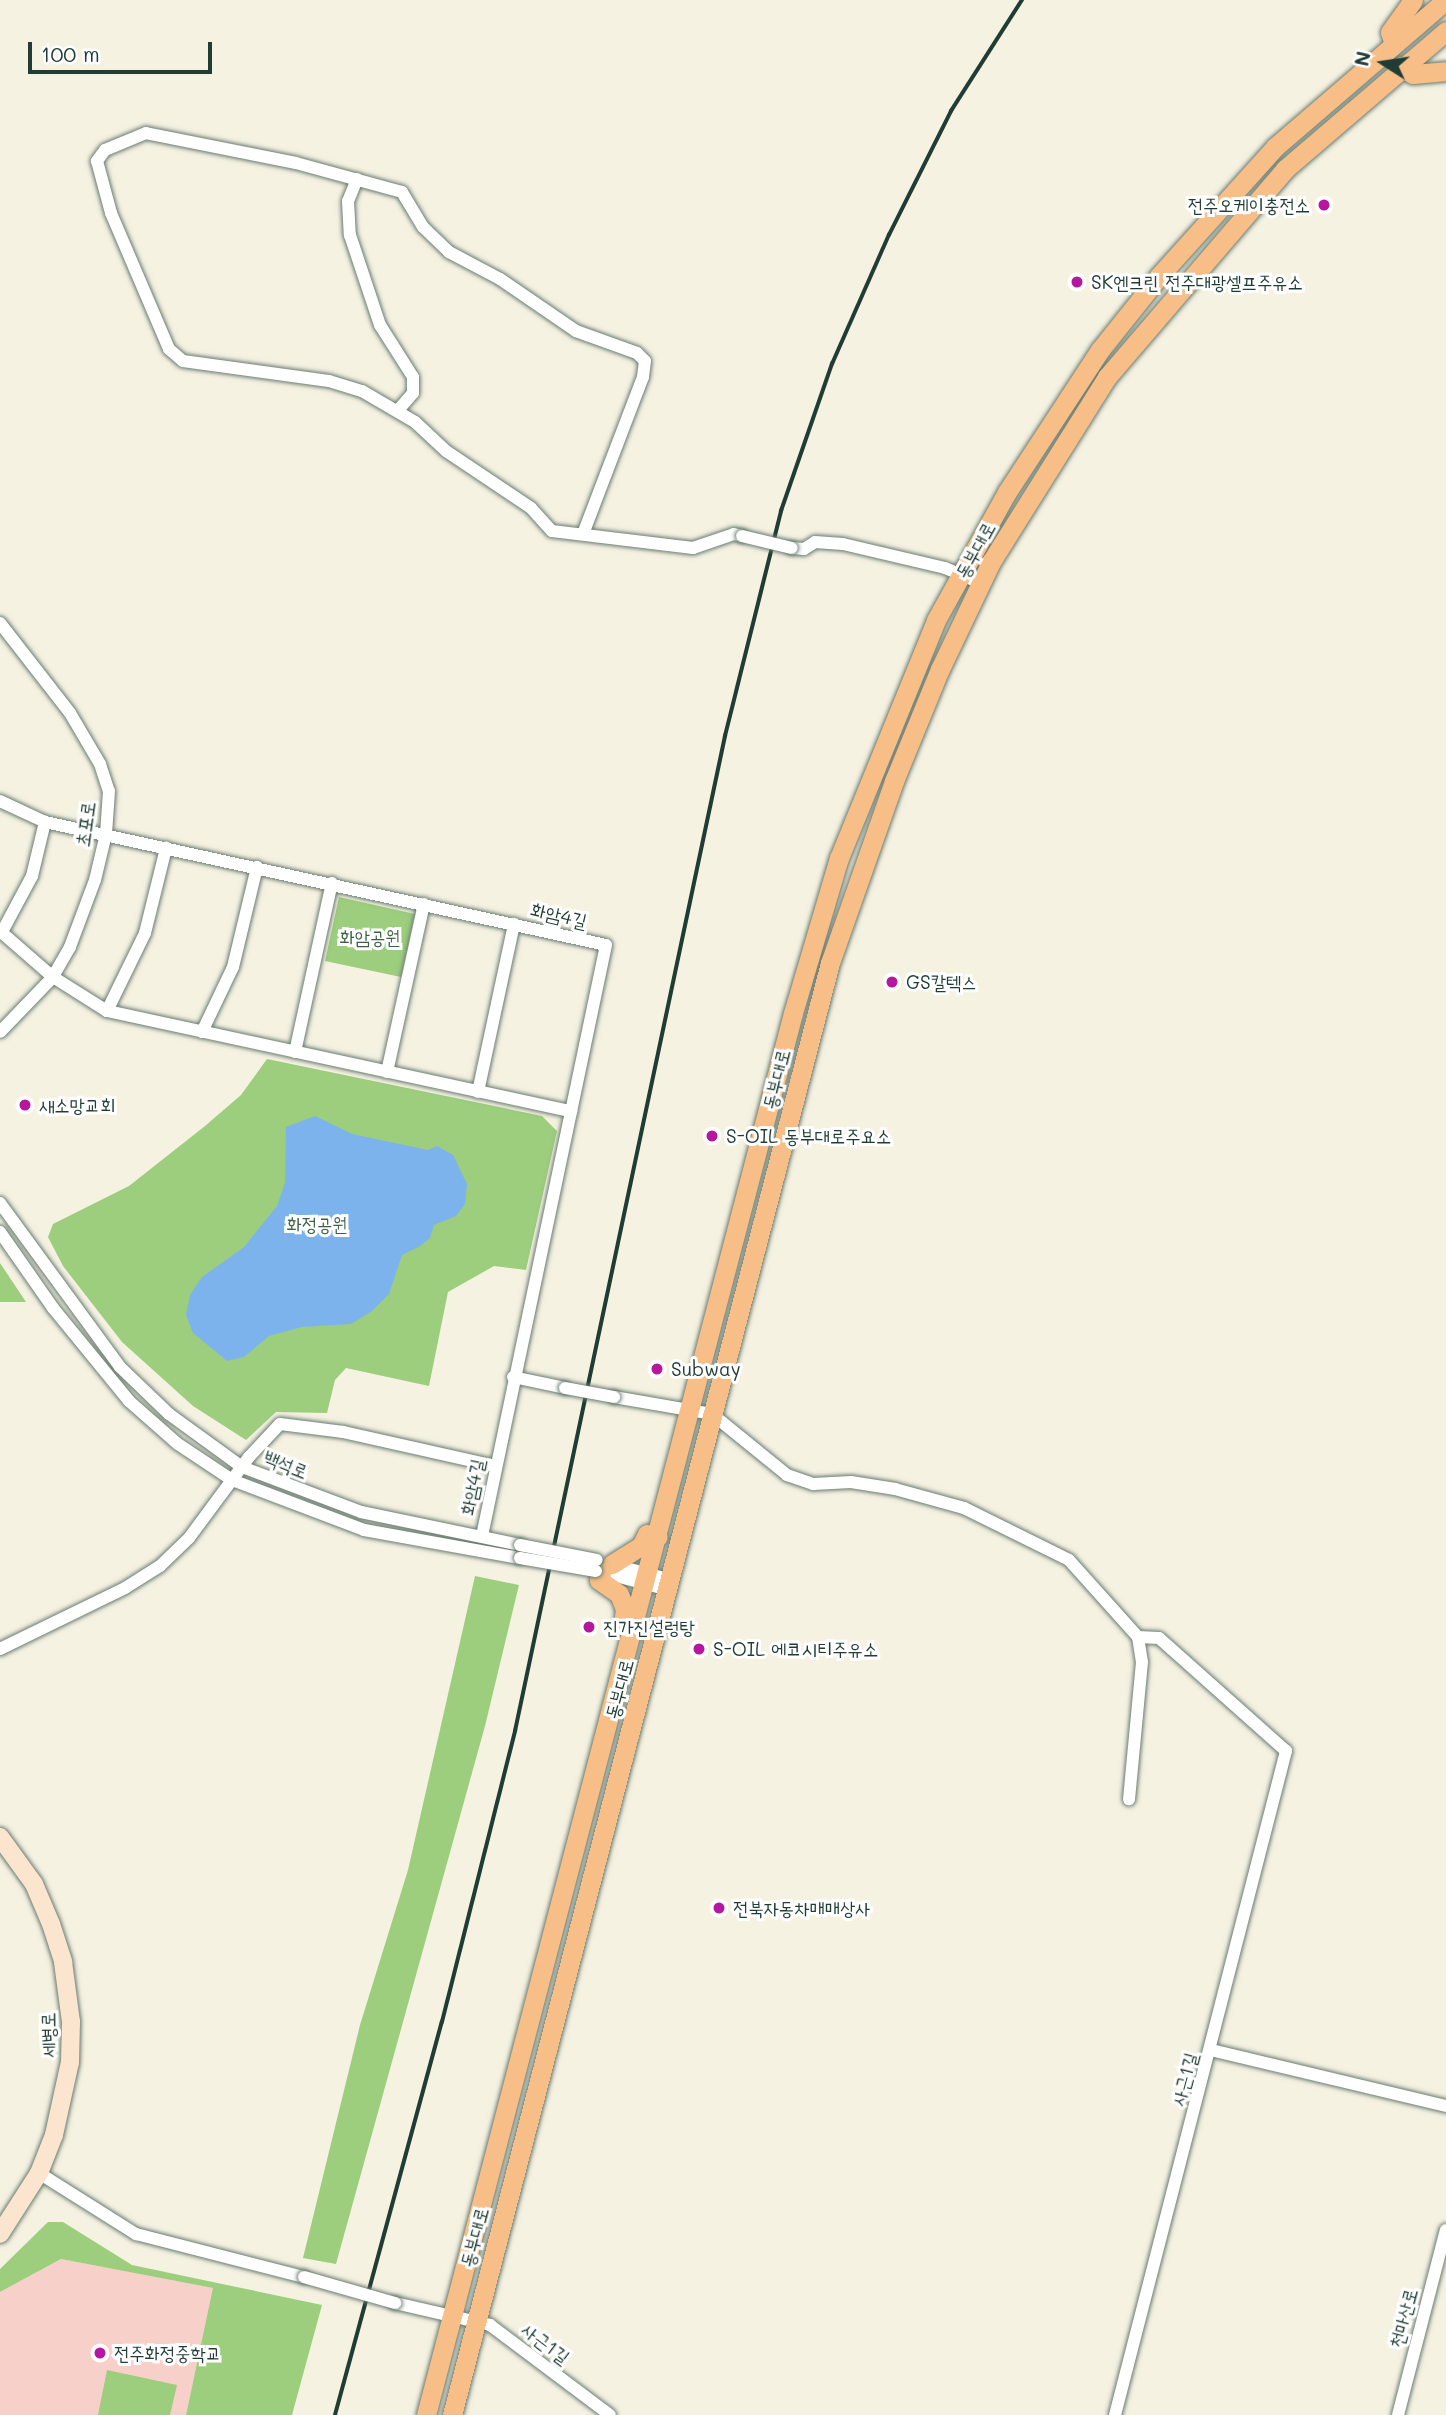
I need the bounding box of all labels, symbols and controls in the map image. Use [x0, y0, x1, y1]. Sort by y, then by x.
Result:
scale bar [32, 28, 215, 72]
north arrow [1348, 28, 1418, 98]
text: 100 m [41, 40, 100, 67]
text: N [1348, 49, 1376, 68]
place label: 전주오케이충전소 [1188, 194, 1310, 216]
marker: 전주오케이충전소 [1316, 197, 1332, 213]
place label: SK엔크린 전주대광셀프주유소 [1091, 271, 1303, 293]
marker: SK엔크린 전주대광셀프주유소 [1069, 274, 1085, 290]
street label: 동부대로 [950, 518, 1000, 582]
street label: 초포로 [71, 800, 99, 848]
street label: 화암4길 [529, 897, 589, 933]
park label: 화암공원 [339, 926, 401, 948]
place label: GS칼텍스 [906, 971, 977, 993]
marker: GS칼텍스 [884, 974, 900, 990]
street label: 동부대로 [758, 1047, 794, 1111]
place label: 새소망교회 [39, 1094, 115, 1116]
marker: 새소망교회 [17, 1097, 33, 1113]
place label: S-OIL 동부대로주요소 [726, 1125, 891, 1147]
marker: S-OIL 동부대로주요소 [704, 1128, 720, 1144]
park label: 화정공원 [286, 1213, 348, 1235]
place label: Subway [671, 1358, 741, 1380]
marker: Subway [649, 1361, 665, 1377]
street label: 백석로 [260, 1445, 312, 1483]
street label: 화암4길 [455, 1457, 489, 1517]
place label: 진가진설렁탕 [603, 1616, 695, 1638]
marker: 진가진설렁탕 [581, 1619, 597, 1635]
place label: S-OIL 에코시티주유소 [713, 1638, 878, 1660]
marker: S-OIL 에코시티주유소 [691, 1641, 707, 1657]
street label: 동부대로 [600, 1657, 638, 1721]
place label: 전북자동차매매상사 [733, 1897, 871, 1919]
marker: 전북자동차매매상사 [711, 1900, 727, 1916]
street label: 세병로 [36, 2012, 60, 2058]
street label: 사근1길 [1166, 2050, 1202, 2108]
street label: 동부대로 [455, 2205, 493, 2269]
street label: 천마산로 [1384, 2286, 1422, 2350]
street label: 사근1길 [517, 2318, 575, 2368]
place label: 전주화정중학교 [114, 2342, 221, 2364]
marker: 전주화정중학교 [92, 2345, 108, 2361]

